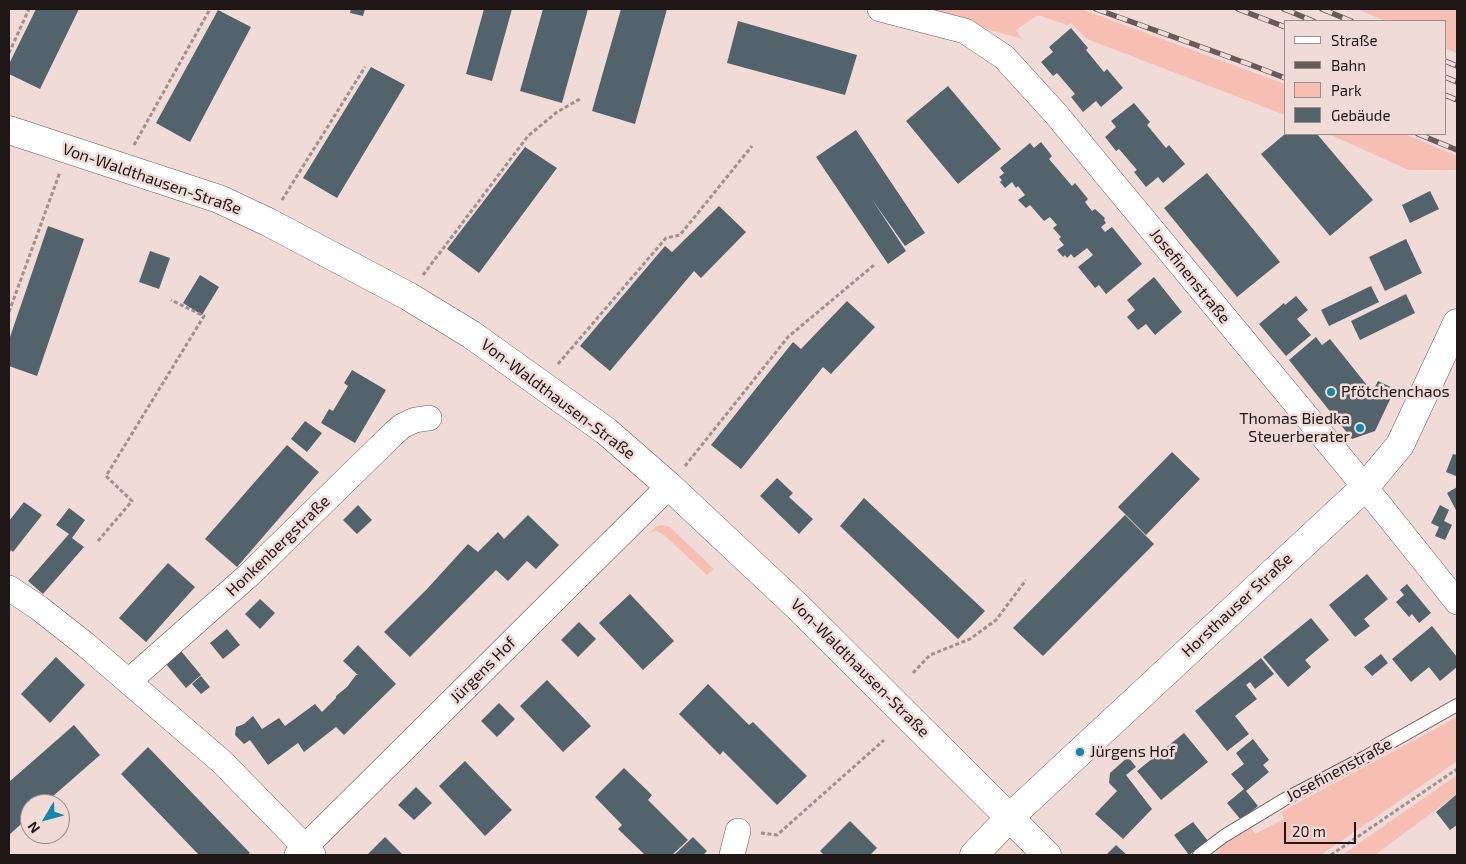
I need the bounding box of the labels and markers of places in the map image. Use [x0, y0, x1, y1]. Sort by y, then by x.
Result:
place label: Pfötchenchaos [1341, 382, 1450, 402]
marker: Pfötchenchaos [1325, 386, 1337, 398]
place label: Thomas Biedka Steuerberater [1239, 409, 1350, 447]
marker: Thomas Biedka Steuerberater [1354, 422, 1366, 434]
place label: Jürgens Hof [1090, 742, 1175, 762]
marker: Jürgens Hof [1074, 746, 1086, 758]

